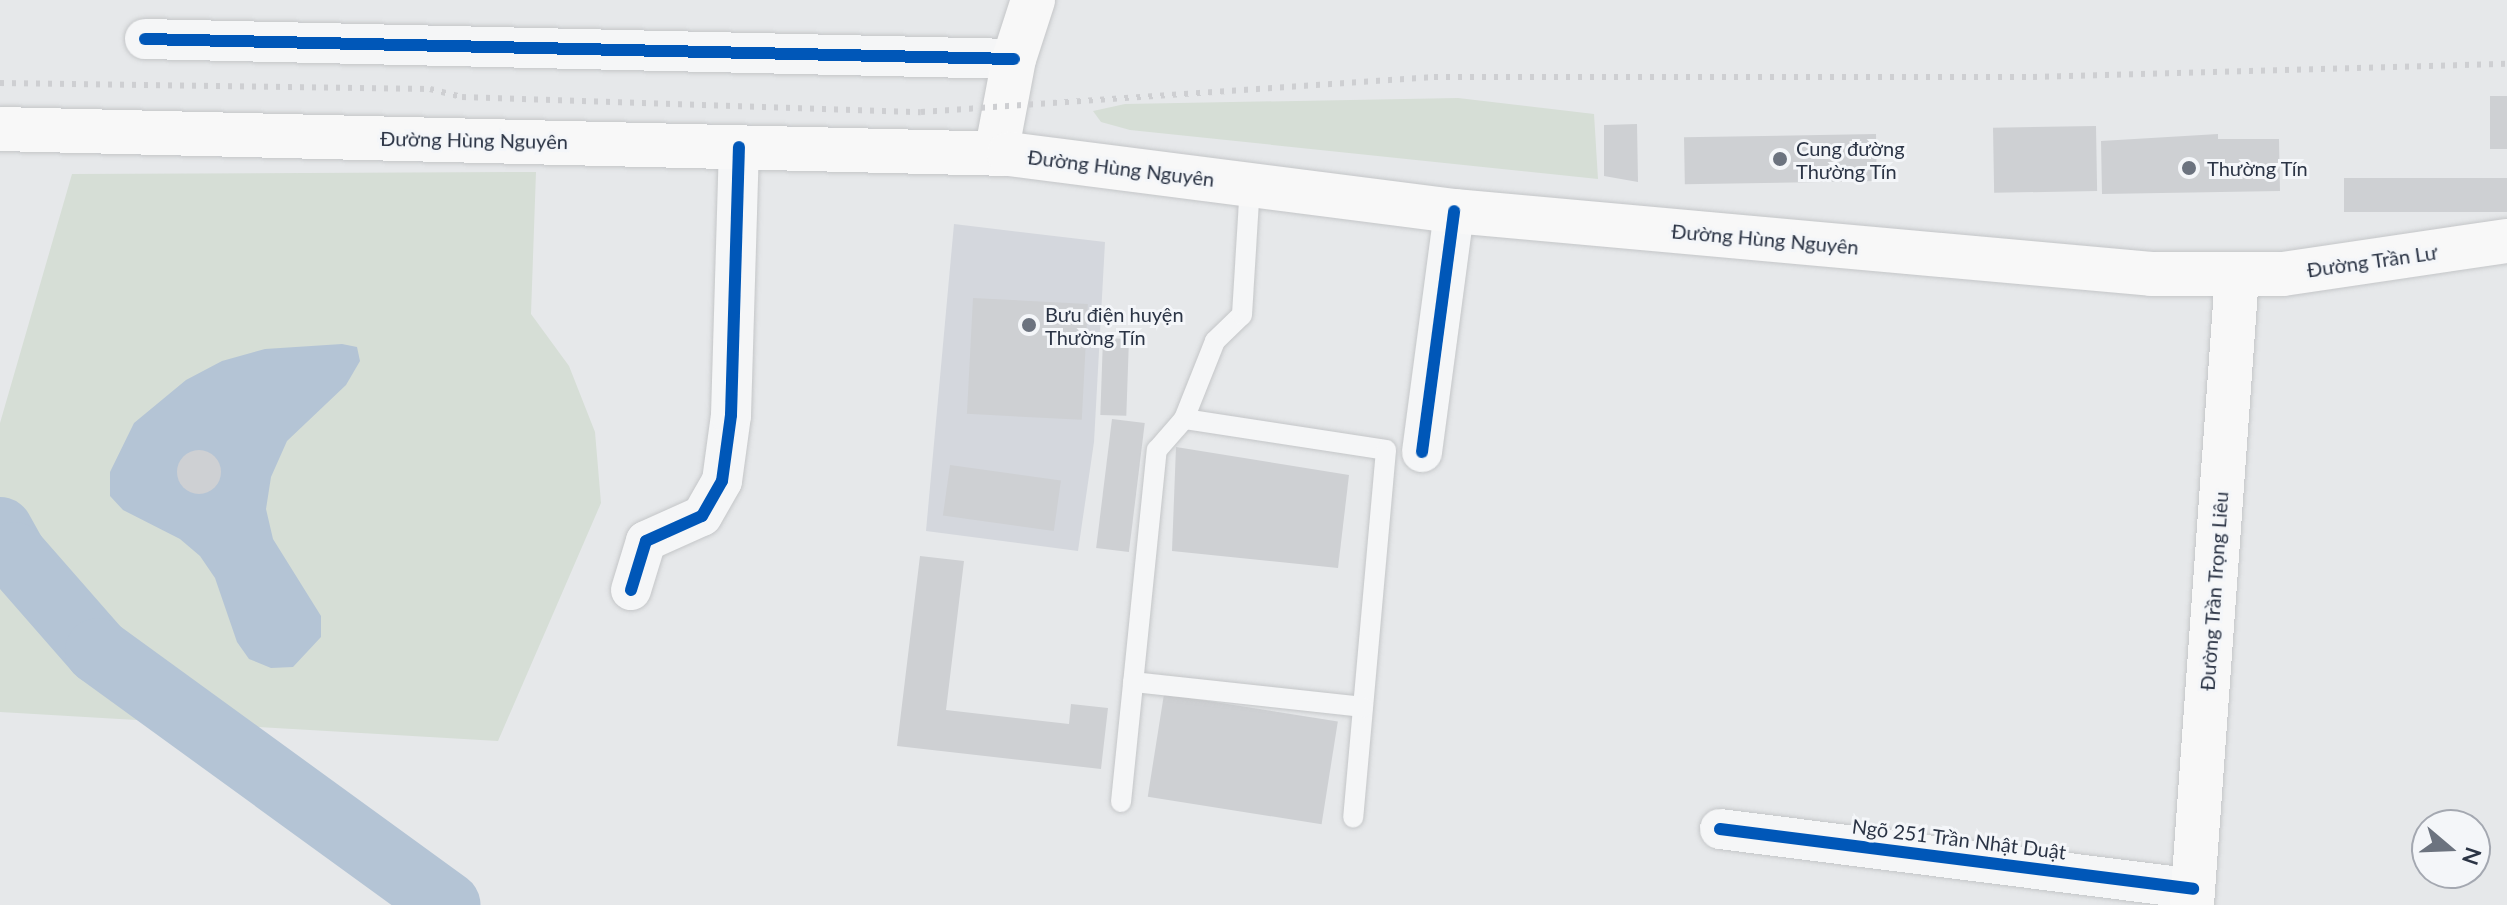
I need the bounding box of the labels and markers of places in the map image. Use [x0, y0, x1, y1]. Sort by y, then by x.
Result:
place label: Cung đường Thường Tín [1796, 136, 1905, 183]
marker: Cung đường Thường Tín [1771, 150, 1789, 168]
place label: Thường Tín [2207, 156, 2308, 180]
marker: Thường Tín [2178, 157, 2200, 179]
place label: Bưu điện huyện Thường Tín [1045, 302, 1184, 349]
marker: Bưu điện huyện Thường Tín [1020, 316, 1038, 334]

